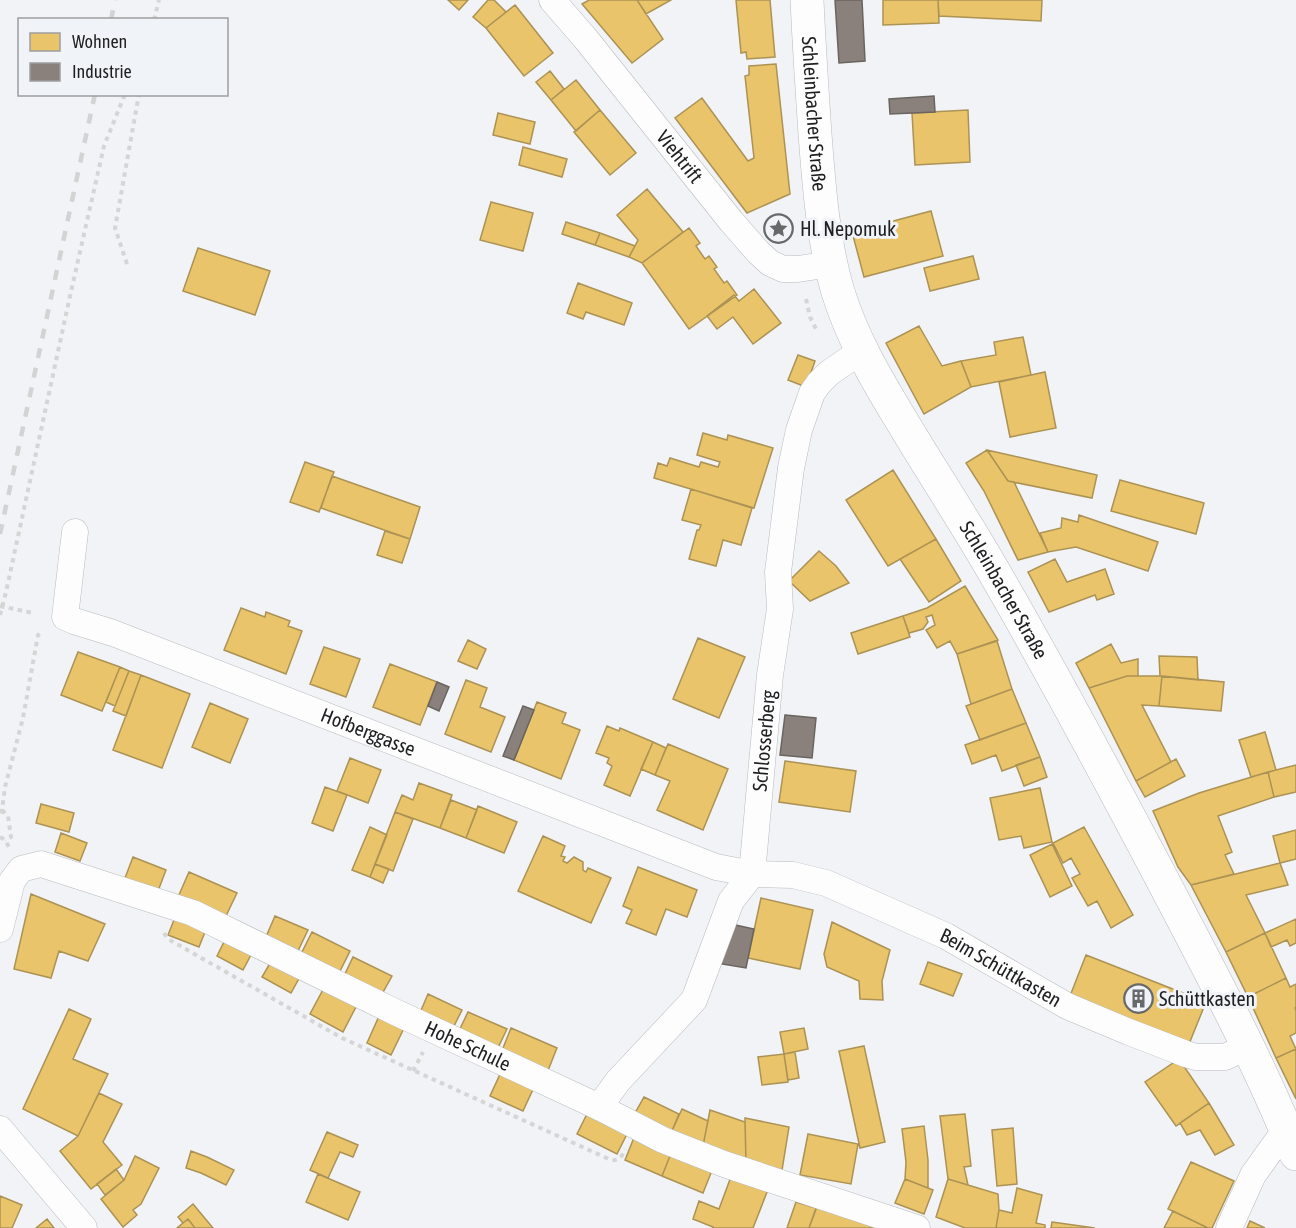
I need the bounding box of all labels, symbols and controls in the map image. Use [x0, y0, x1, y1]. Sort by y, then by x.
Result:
legend [18, 18, 228, 96]
text: Wohnen [72, 31, 127, 52]
street label: Schleinbacher Straße [798, 36, 832, 192]
text: Industrie [72, 61, 132, 82]
street label: Viehtrift [652, 125, 708, 187]
place icon: Hl. Nepomuk [763, 213, 795, 245]
place label: Hl. Nepomuk [800, 217, 896, 240]
street label: Schleinbacher Straße [955, 517, 1053, 663]
street label: Schlosserberg [748, 689, 780, 792]
street label: Hofberggasse [318, 703, 419, 760]
street label: Beim Schüttkasten [937, 923, 1066, 1011]
building icon: Schüttkasten [1122, 983, 1154, 1015]
place label: Schüttkasten [1159, 987, 1255, 1010]
street label: Hohe Schule [421, 1016, 514, 1075]

